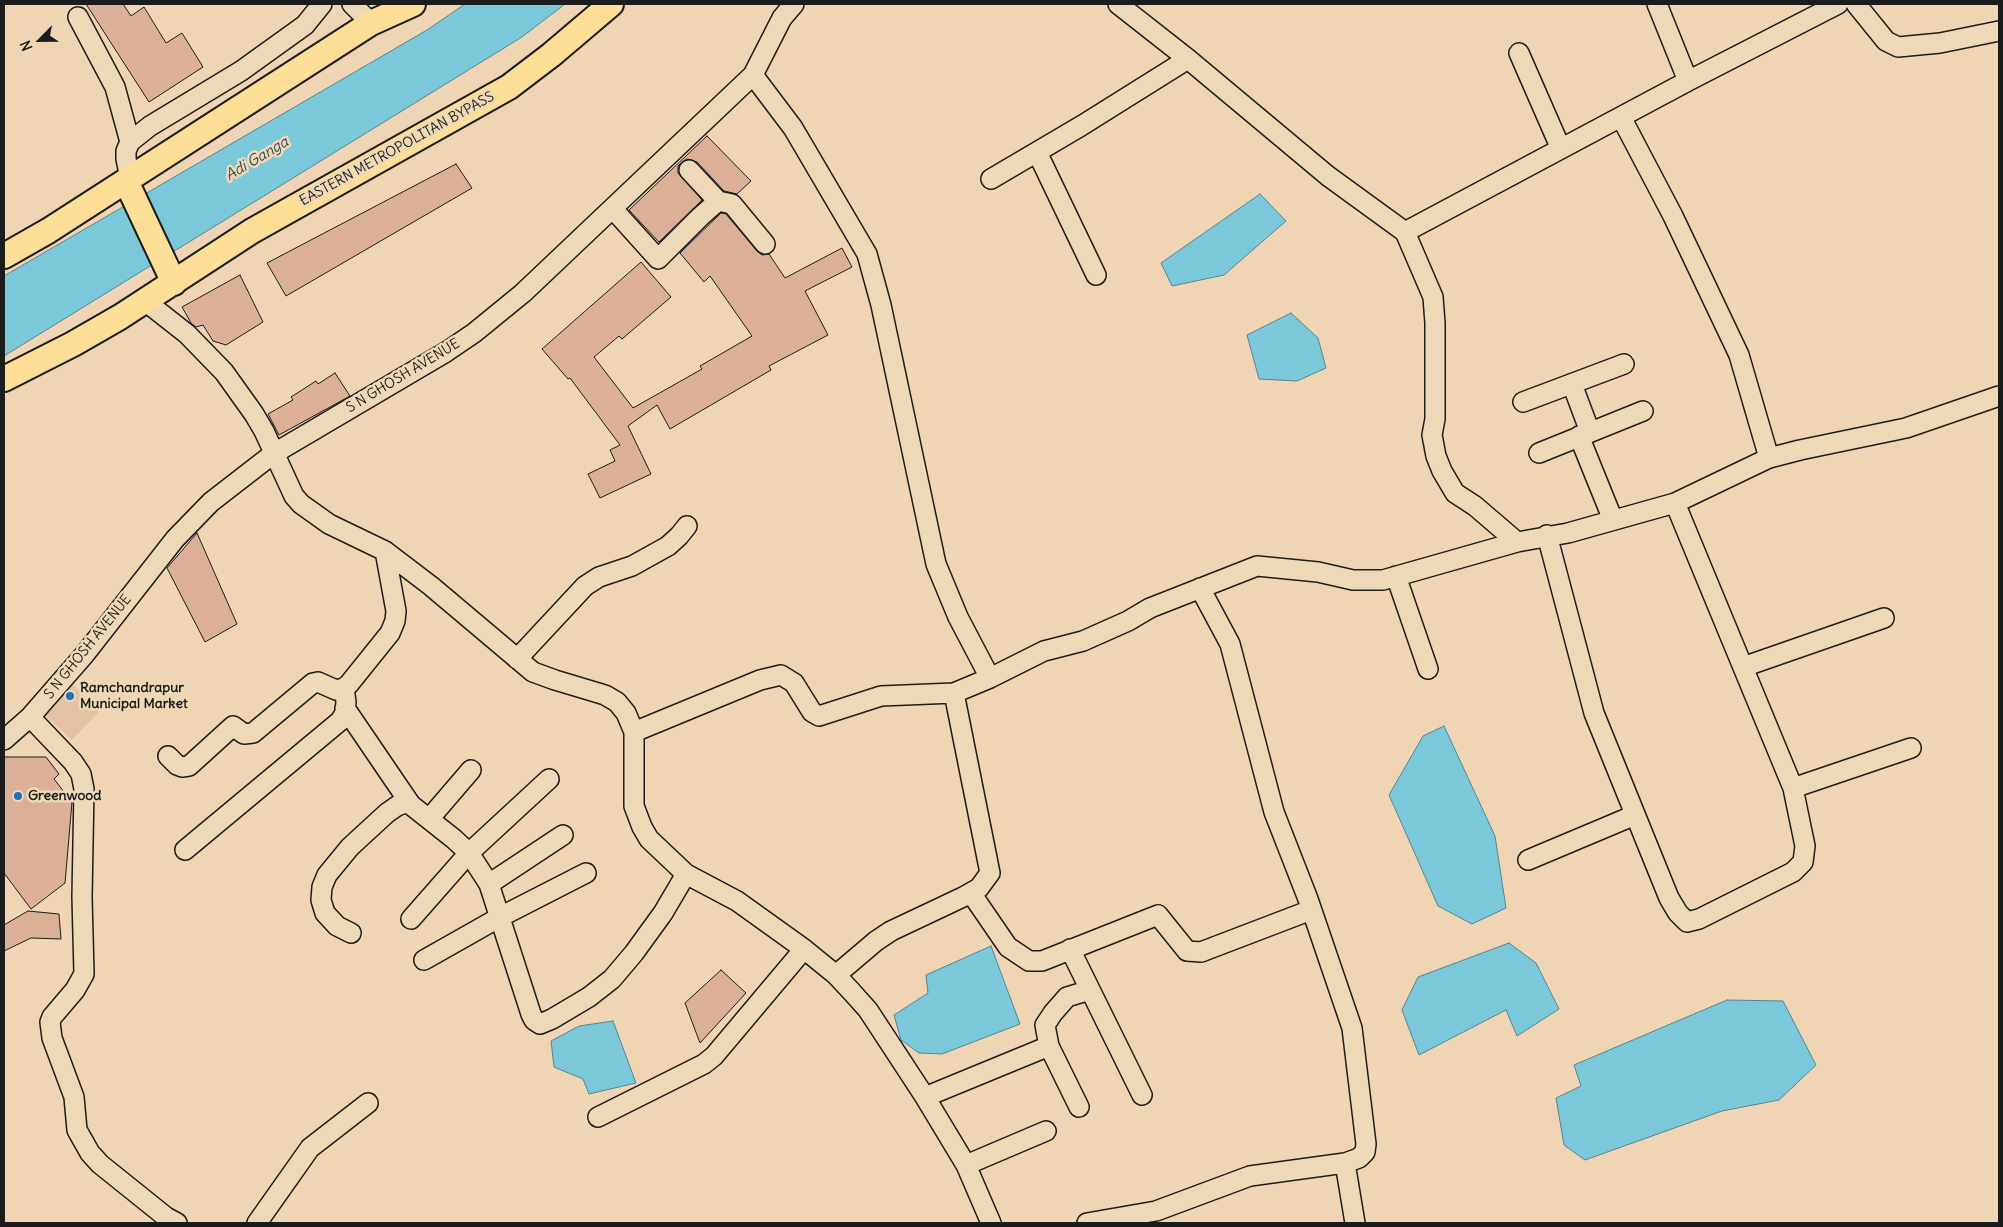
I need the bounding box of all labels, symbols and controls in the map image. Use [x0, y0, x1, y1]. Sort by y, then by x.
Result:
north arrow [15, 15, 65, 65]
text: N [16, 38, 36, 54]
street label: EASTERN METROPOLITAN BYPASS [297, 88, 497, 210]
water label: Adi Ganga [222, 133, 292, 185]
street label: S N GHOSH AVENUE [343, 336, 463, 416]
street label: S N GHOSH AVENUE [41, 591, 135, 703]
place label: Ramchandrapur Municipal Market [80, 680, 188, 712]
marker: Ramchandrapur Municipal Market [64, 690, 76, 702]
place label: Greenwood [28, 788, 101, 804]
marker: Greenwood [12, 790, 24, 802]

